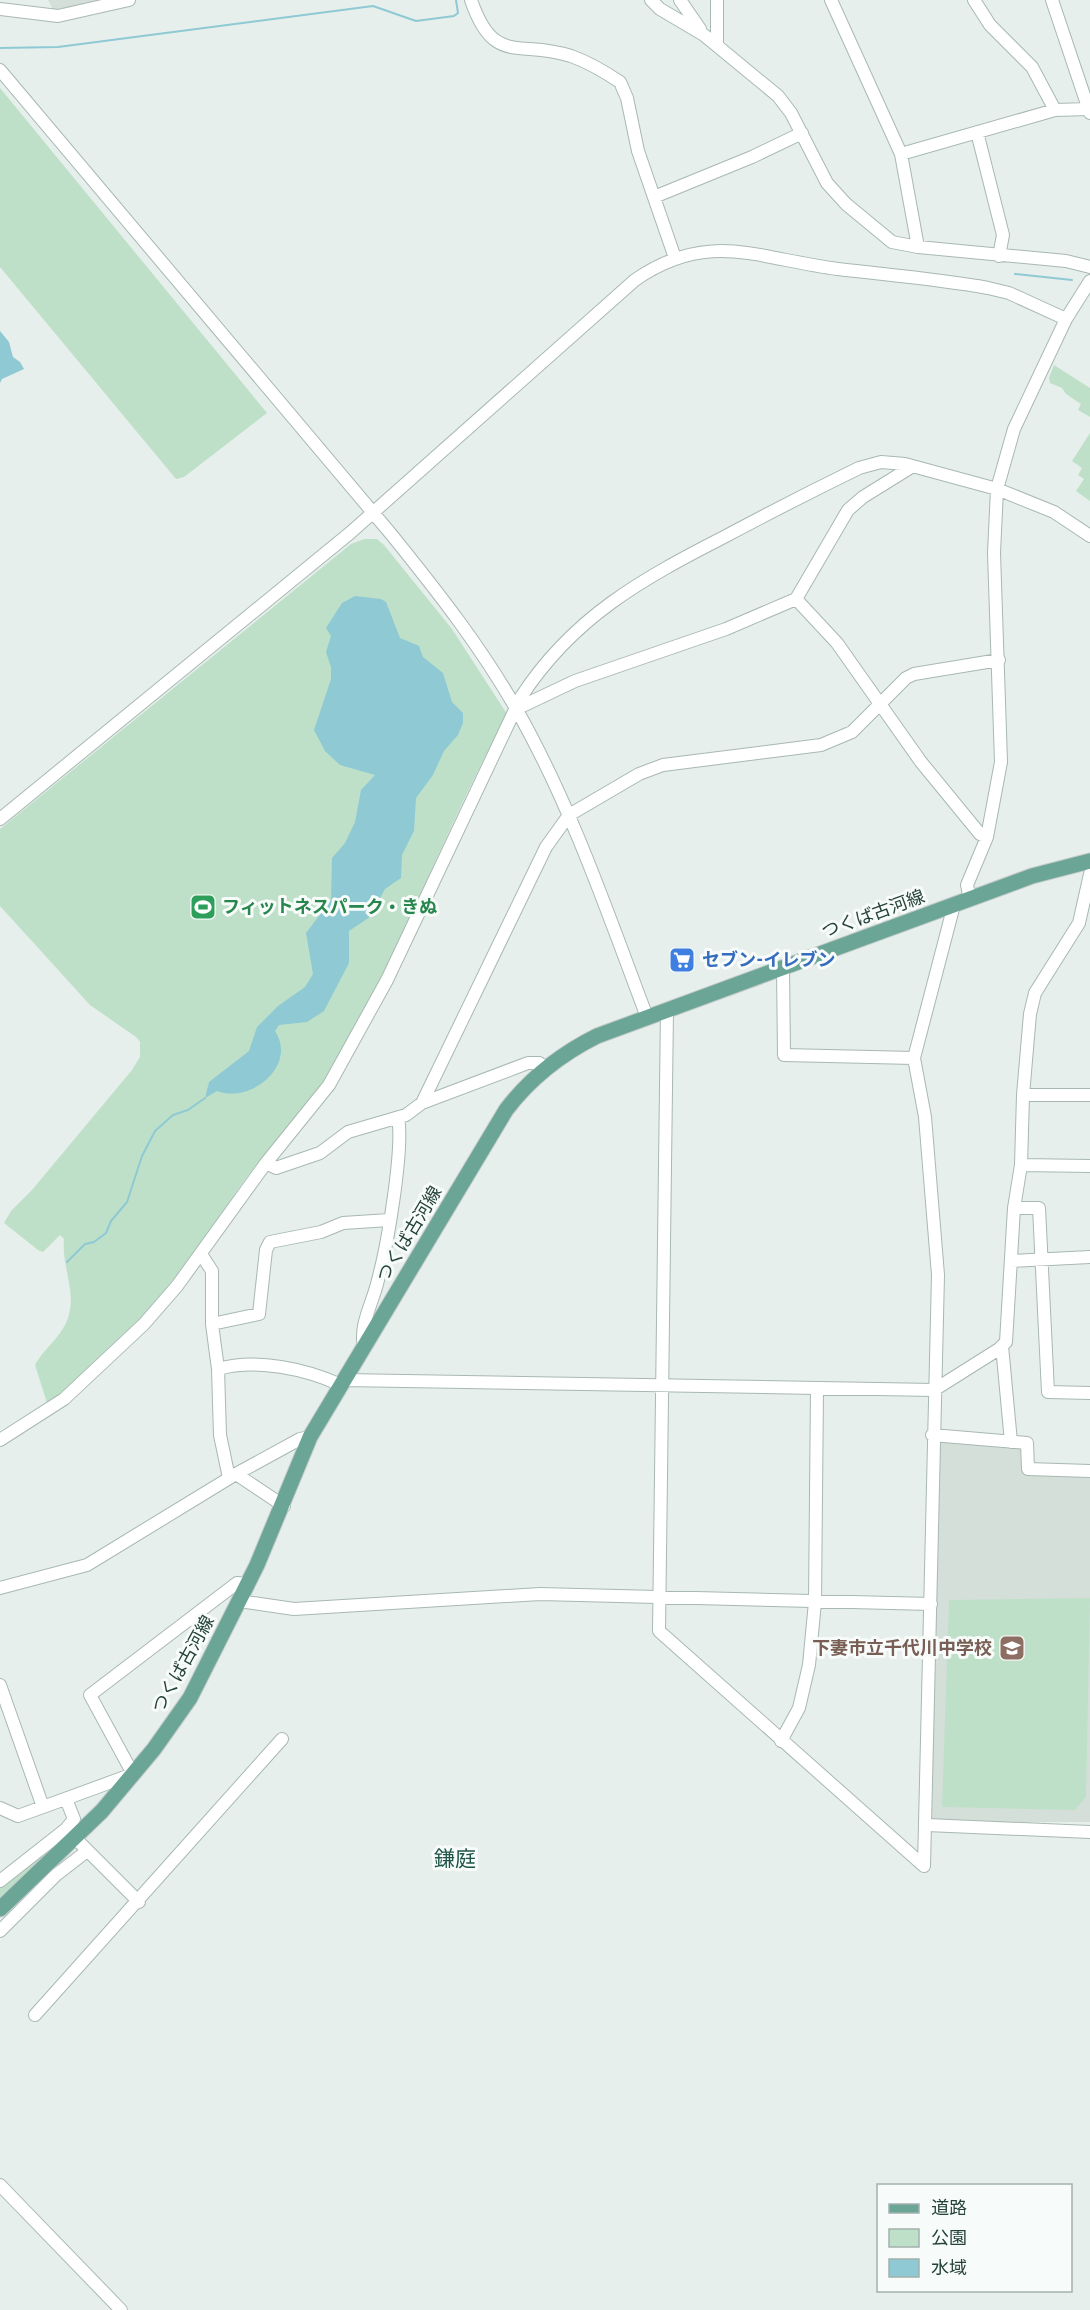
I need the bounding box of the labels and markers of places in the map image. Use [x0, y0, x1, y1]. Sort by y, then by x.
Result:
sports icon: フィットネスパーク・きぬ [188, 892, 218, 922]
place label: フィットネスパーク・きぬ [222, 897, 437, 920]
supermarket icon: セブン-イレブン [667, 945, 697, 975]
place label: セブン-イレブン [702, 950, 835, 973]
school or university icon: 下妻市立千代川中学校 [997, 1633, 1027, 1663]
place label: 下妻市立千代川中学校 [812, 1638, 992, 1661]

